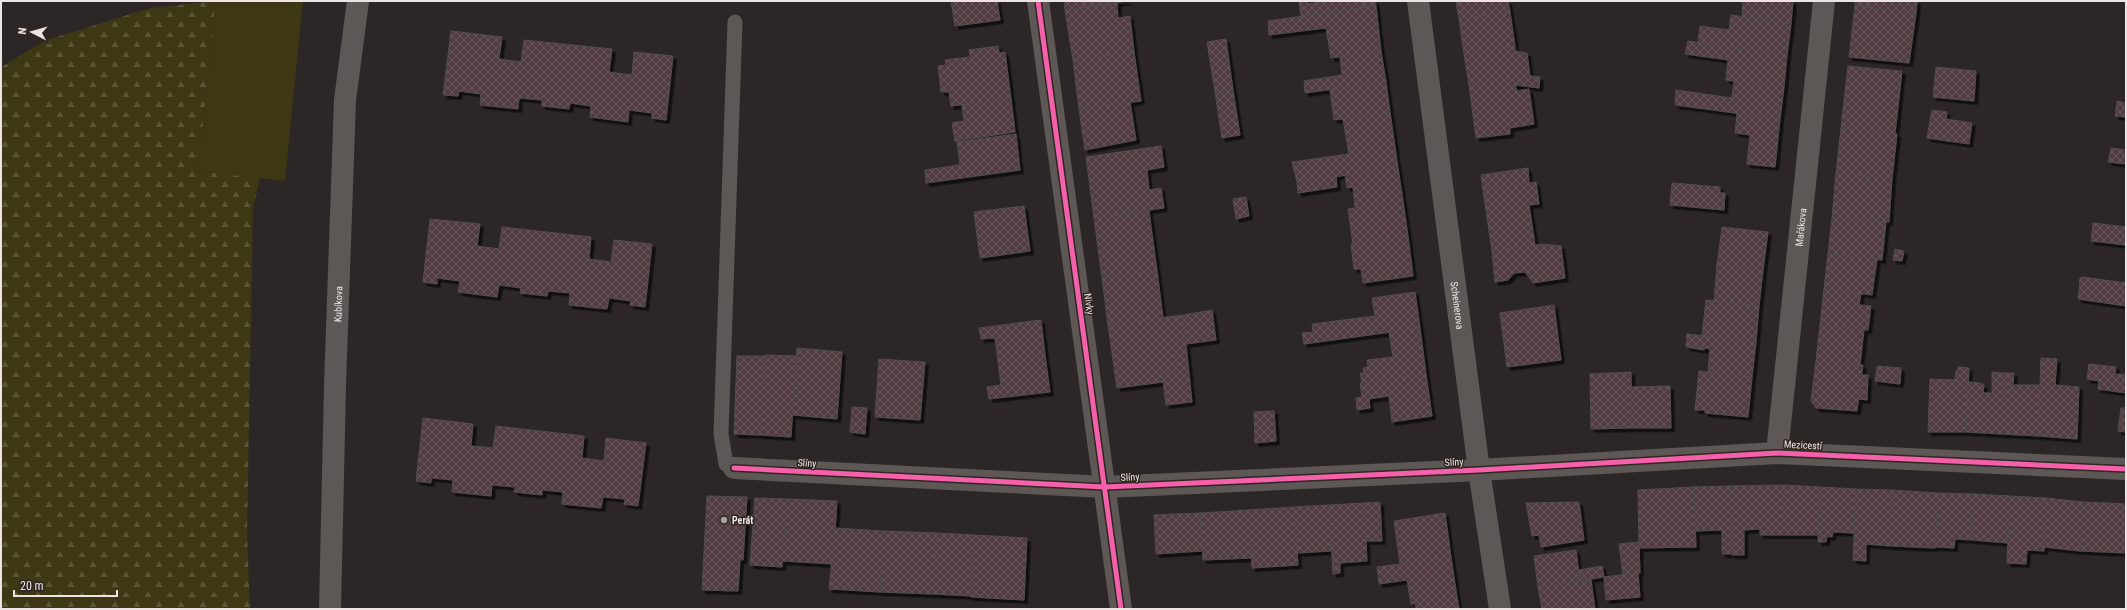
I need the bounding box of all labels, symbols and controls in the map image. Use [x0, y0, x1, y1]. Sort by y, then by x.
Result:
north arrow [12, 12, 52, 52]
text: N [16, 27, 29, 35]
street label: Mařákova [1793, 207, 1808, 247]
street label: Scheinerova [1449, 281, 1466, 330]
street label: Kubíkova [332, 286, 344, 322]
street label: Nivky [1082, 293, 1096, 315]
street label: Mezicestí [1784, 439, 1823, 452]
street label: Slíny [1444, 456, 1464, 468]
street label: Slíny [797, 457, 817, 469]
street label: Slíny [1120, 471, 1140, 483]
marker: Perát [719, 515, 729, 525]
place label: Perát [732, 515, 753, 526]
scale bar [14, 572, 117, 598]
text: 20 m [20, 579, 44, 593]

